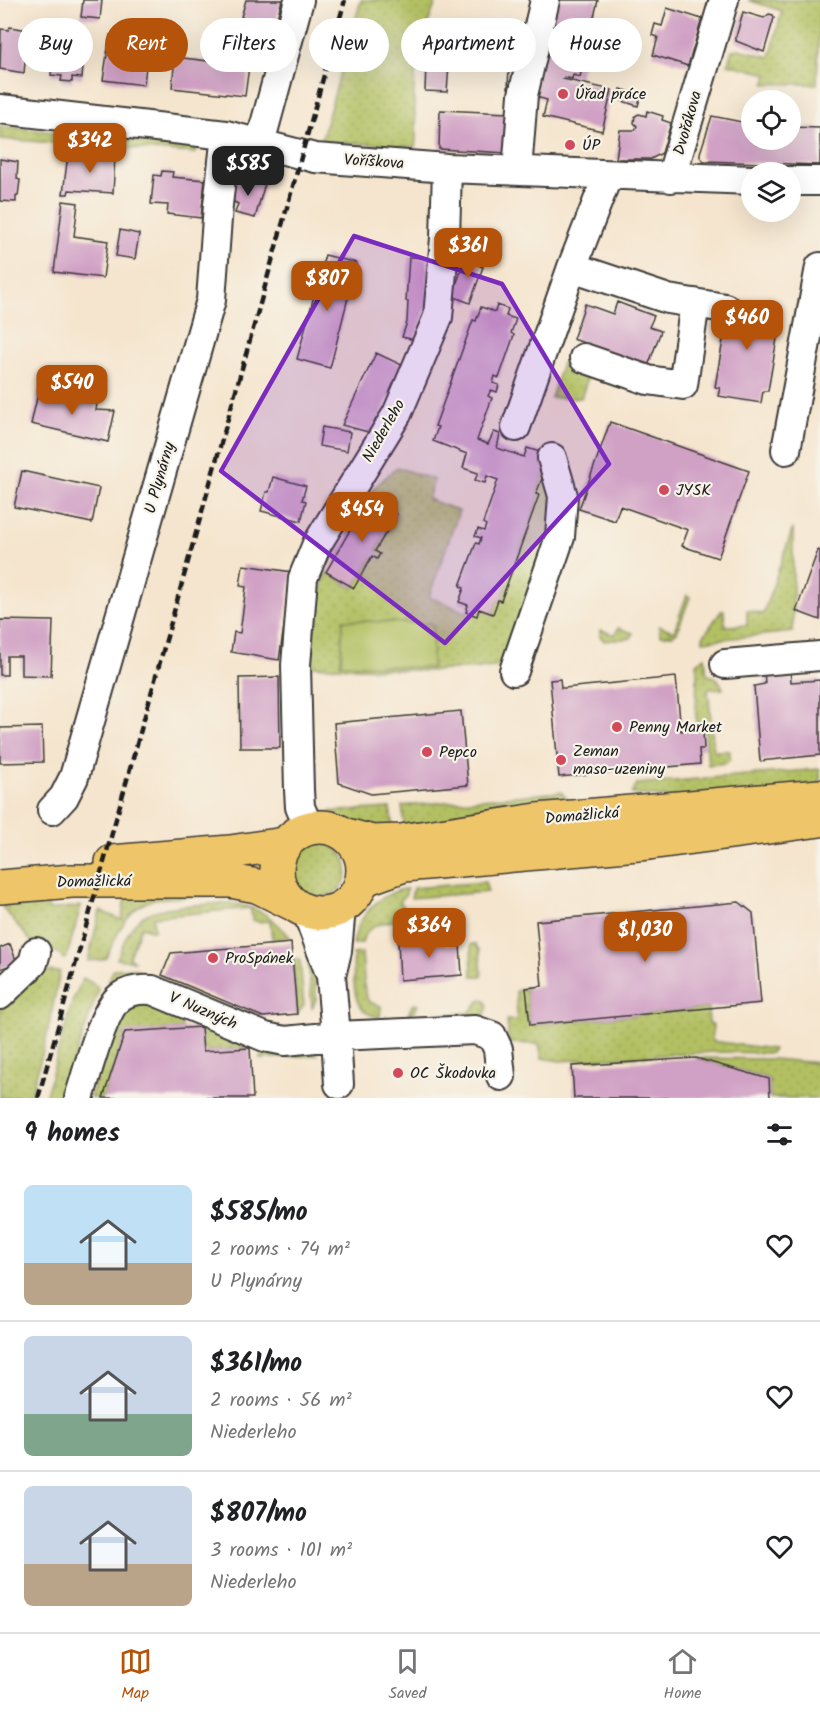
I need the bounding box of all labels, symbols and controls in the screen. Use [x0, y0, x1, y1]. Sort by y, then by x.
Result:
chip: Buy [18, 18, 93, 72]
chip: Rent [105, 18, 188, 72]
chip: Filters [200, 18, 297, 72]
chip: New [309, 18, 389, 72]
chip: Apartment [401, 18, 536, 72]
chip: House [548, 18, 642, 72]
place label: Úřad práce [575, 82, 646, 107]
marker: Úřad práce [556, 87, 570, 101]
street label: Dvořákova [667, 88, 709, 158]
map controls [741, 90, 801, 222]
button: locate [741, 90, 801, 150]
pin: $342 [54, 123, 126, 174]
text: $342 [67, 126, 113, 158]
place label: ÚP [582, 133, 600, 158]
marker: ÚP [563, 138, 577, 152]
pin: $585 [212, 146, 284, 197]
street label: Voříškova [343, 147, 405, 177]
text: $585 [226, 149, 270, 181]
button: layers [741, 162, 801, 222]
pin: $361 [432, 228, 504, 279]
text: $361 [448, 231, 488, 263]
pin: $807 [291, 261, 363, 312]
text: $807 [305, 264, 349, 296]
pin: $460 [711, 300, 783, 351]
text: $460 [725, 303, 769, 335]
pin: $540 [36, 365, 108, 416]
text: $540 [50, 368, 94, 400]
street label: Niederleho [356, 395, 412, 467]
street label: U Plynárny [138, 439, 182, 517]
place label: JYSK [676, 478, 711, 503]
marker: JYSK [657, 483, 671, 497]
pin: $454 [326, 492, 398, 543]
text: $454 [340, 495, 384, 527]
place label: Penny Market [629, 715, 723, 740]
marker: Penny Market [610, 720, 624, 734]
place label: Zeman maso-uzeniny [573, 739, 665, 782]
place label: Pepco [439, 740, 477, 765]
marker: Pepco [420, 745, 434, 759]
marker: Zeman maso-uzeniny [554, 753, 568, 767]
street label: Domažlická [544, 800, 622, 832]
street label: Domažlická [56, 869, 133, 895]
pin: $364 [393, 908, 465, 959]
text: $364 [407, 911, 451, 943]
pin: $1,030 [596, 912, 694, 963]
text: $1,030 [618, 915, 672, 947]
place label: ProSpánek [225, 946, 294, 971]
marker: ProSpánek [206, 951, 220, 965]
street label: V Nuzných [165, 985, 241, 1037]
place label: OC Škodovka [410, 1061, 496, 1086]
marker: OC Škodovka [391, 1066, 405, 1080]
text: 9 homes [24, 1113, 120, 1155]
icon: filters [763, 1118, 796, 1151]
text: $585/mo [210, 1192, 308, 1234]
icon: home [72, 1209, 144, 1281]
icon: heart [763, 1229, 796, 1262]
text: 2 rooms · 74 m² [210, 1234, 350, 1266]
text: U Plynárny [210, 1266, 302, 1298]
text: $361/mo [210, 1343, 302, 1385]
icon: home [72, 1360, 144, 1432]
icon: heart [763, 1380, 796, 1413]
text: 2 rooms · 56 m² [210, 1385, 352, 1417]
text: Niederleho [210, 1417, 297, 1449]
text: $807/mo [210, 1493, 307, 1535]
icon: home [72, 1510, 144, 1582]
icon: heart [763, 1530, 796, 1563]
text: 3 rooms · 101 m² [210, 1535, 352, 1567]
text: Niederleho [210, 1567, 297, 1599]
tab: Map [119, 1645, 152, 1706]
tab: Saved [389, 1645, 427, 1706]
tab: Home [664, 1645, 701, 1706]

